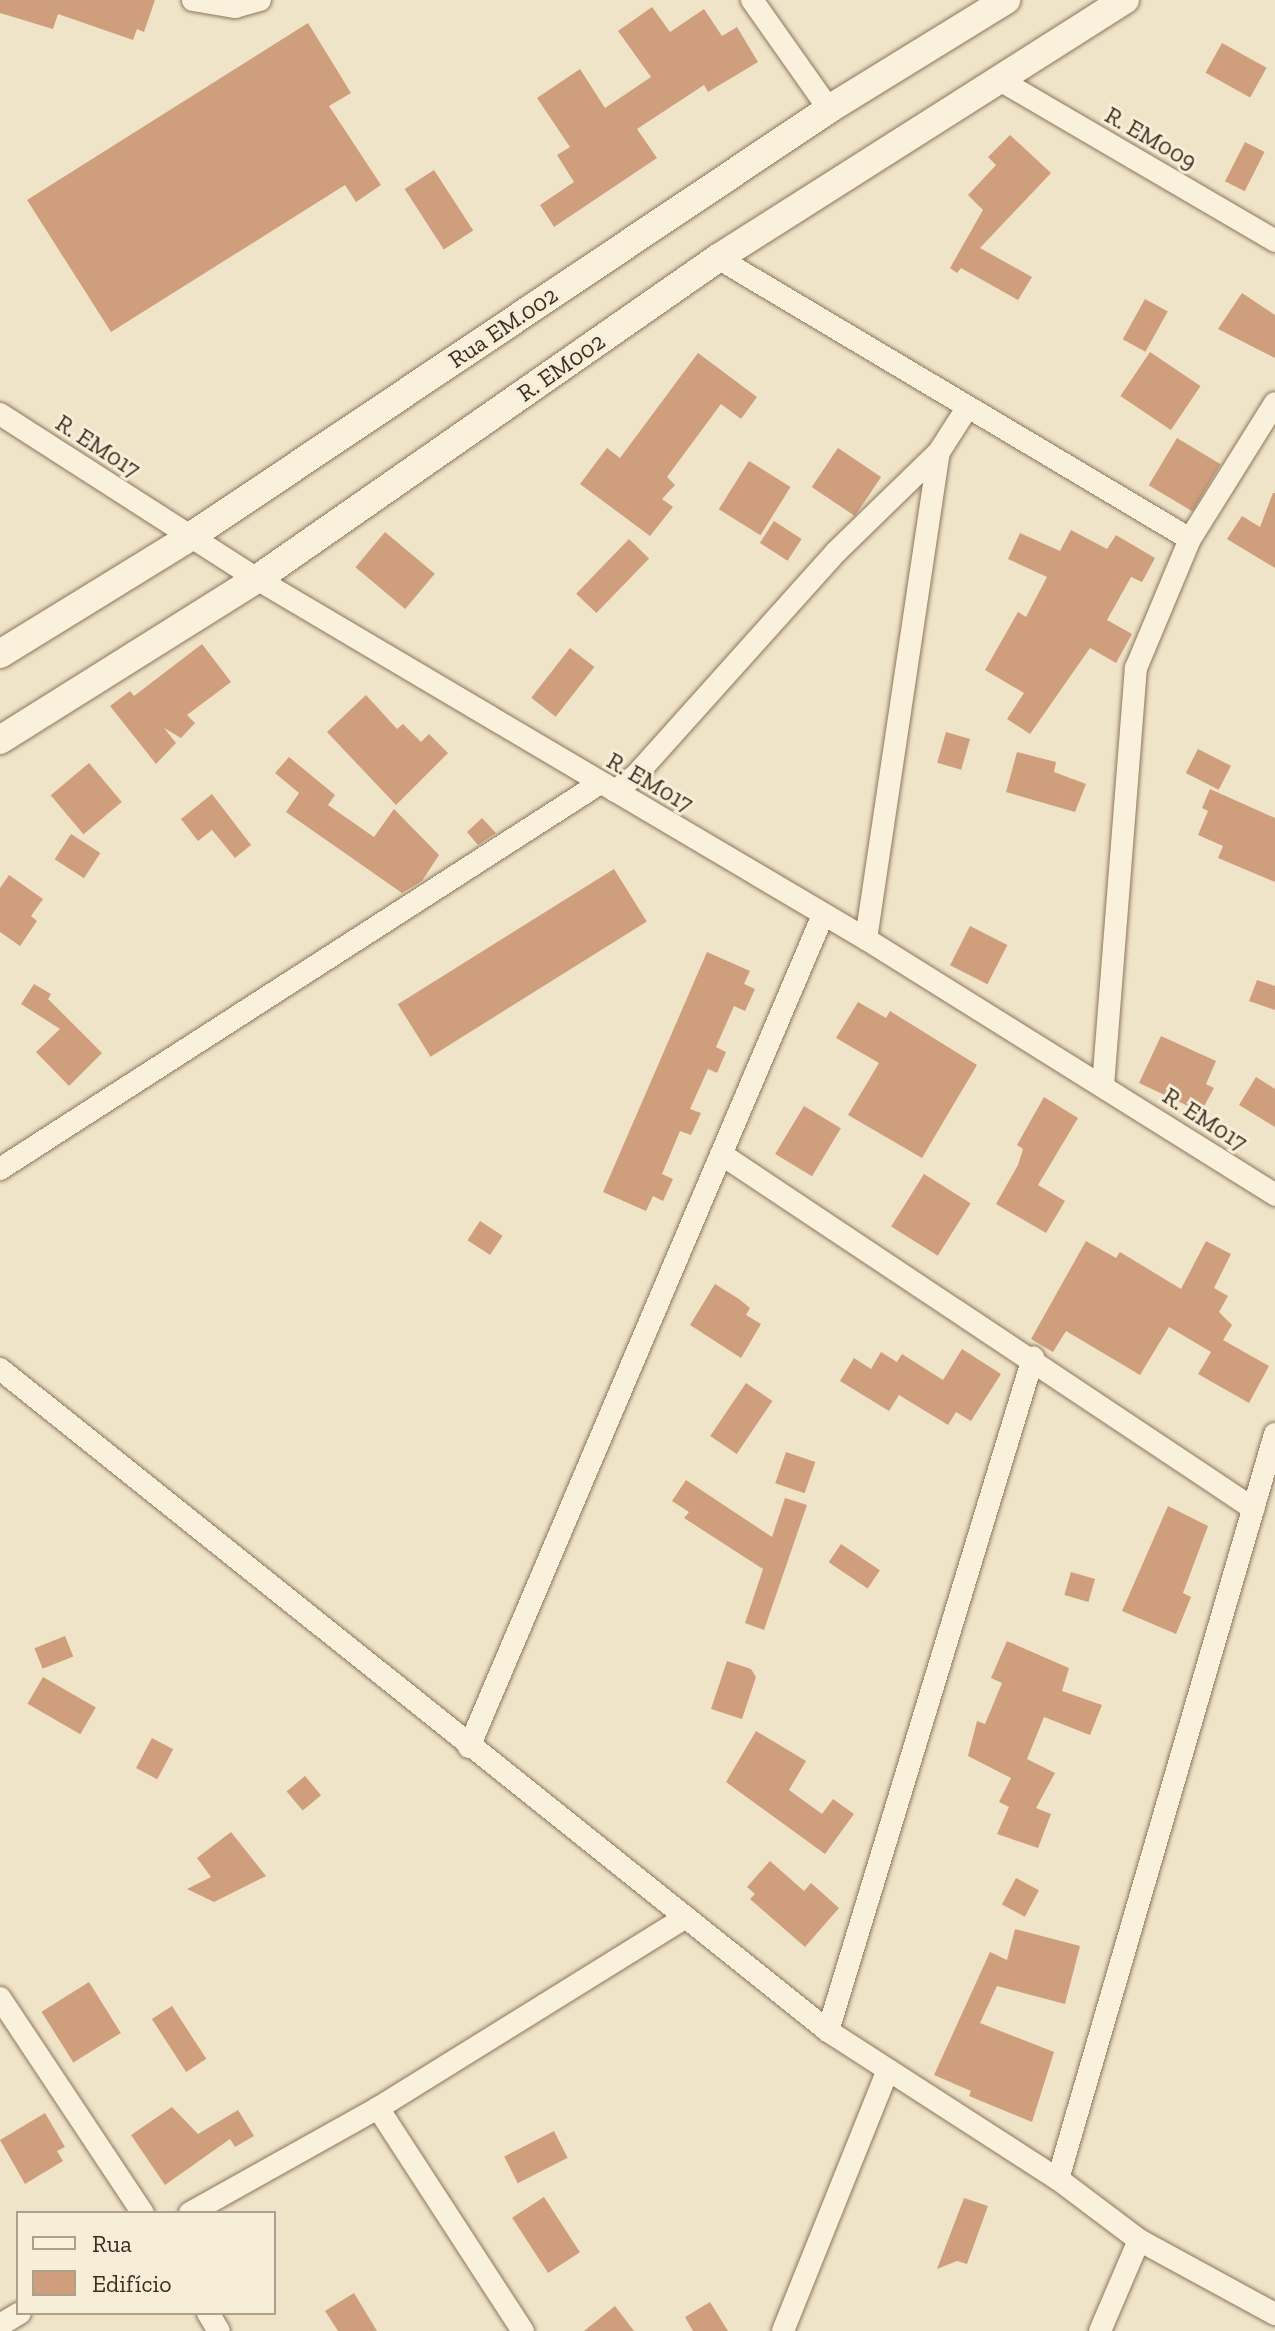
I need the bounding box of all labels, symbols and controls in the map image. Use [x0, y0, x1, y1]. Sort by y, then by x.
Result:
street label: R. EM009 [1100, 100, 1202, 176]
street label: Rua EM.002 [443, 280, 563, 374]
street label: R. EM002 [512, 326, 610, 408]
street label: R. EM017 [51, 408, 145, 484]
street label: R. EM017 [602, 746, 698, 818]
street label: R. EM017 [1158, 1081, 1252, 1157]
legend [16, 2211, 276, 2315]
text: Rua [92, 2229, 132, 2258]
text: Edifício [92, 2269, 172, 2298]

